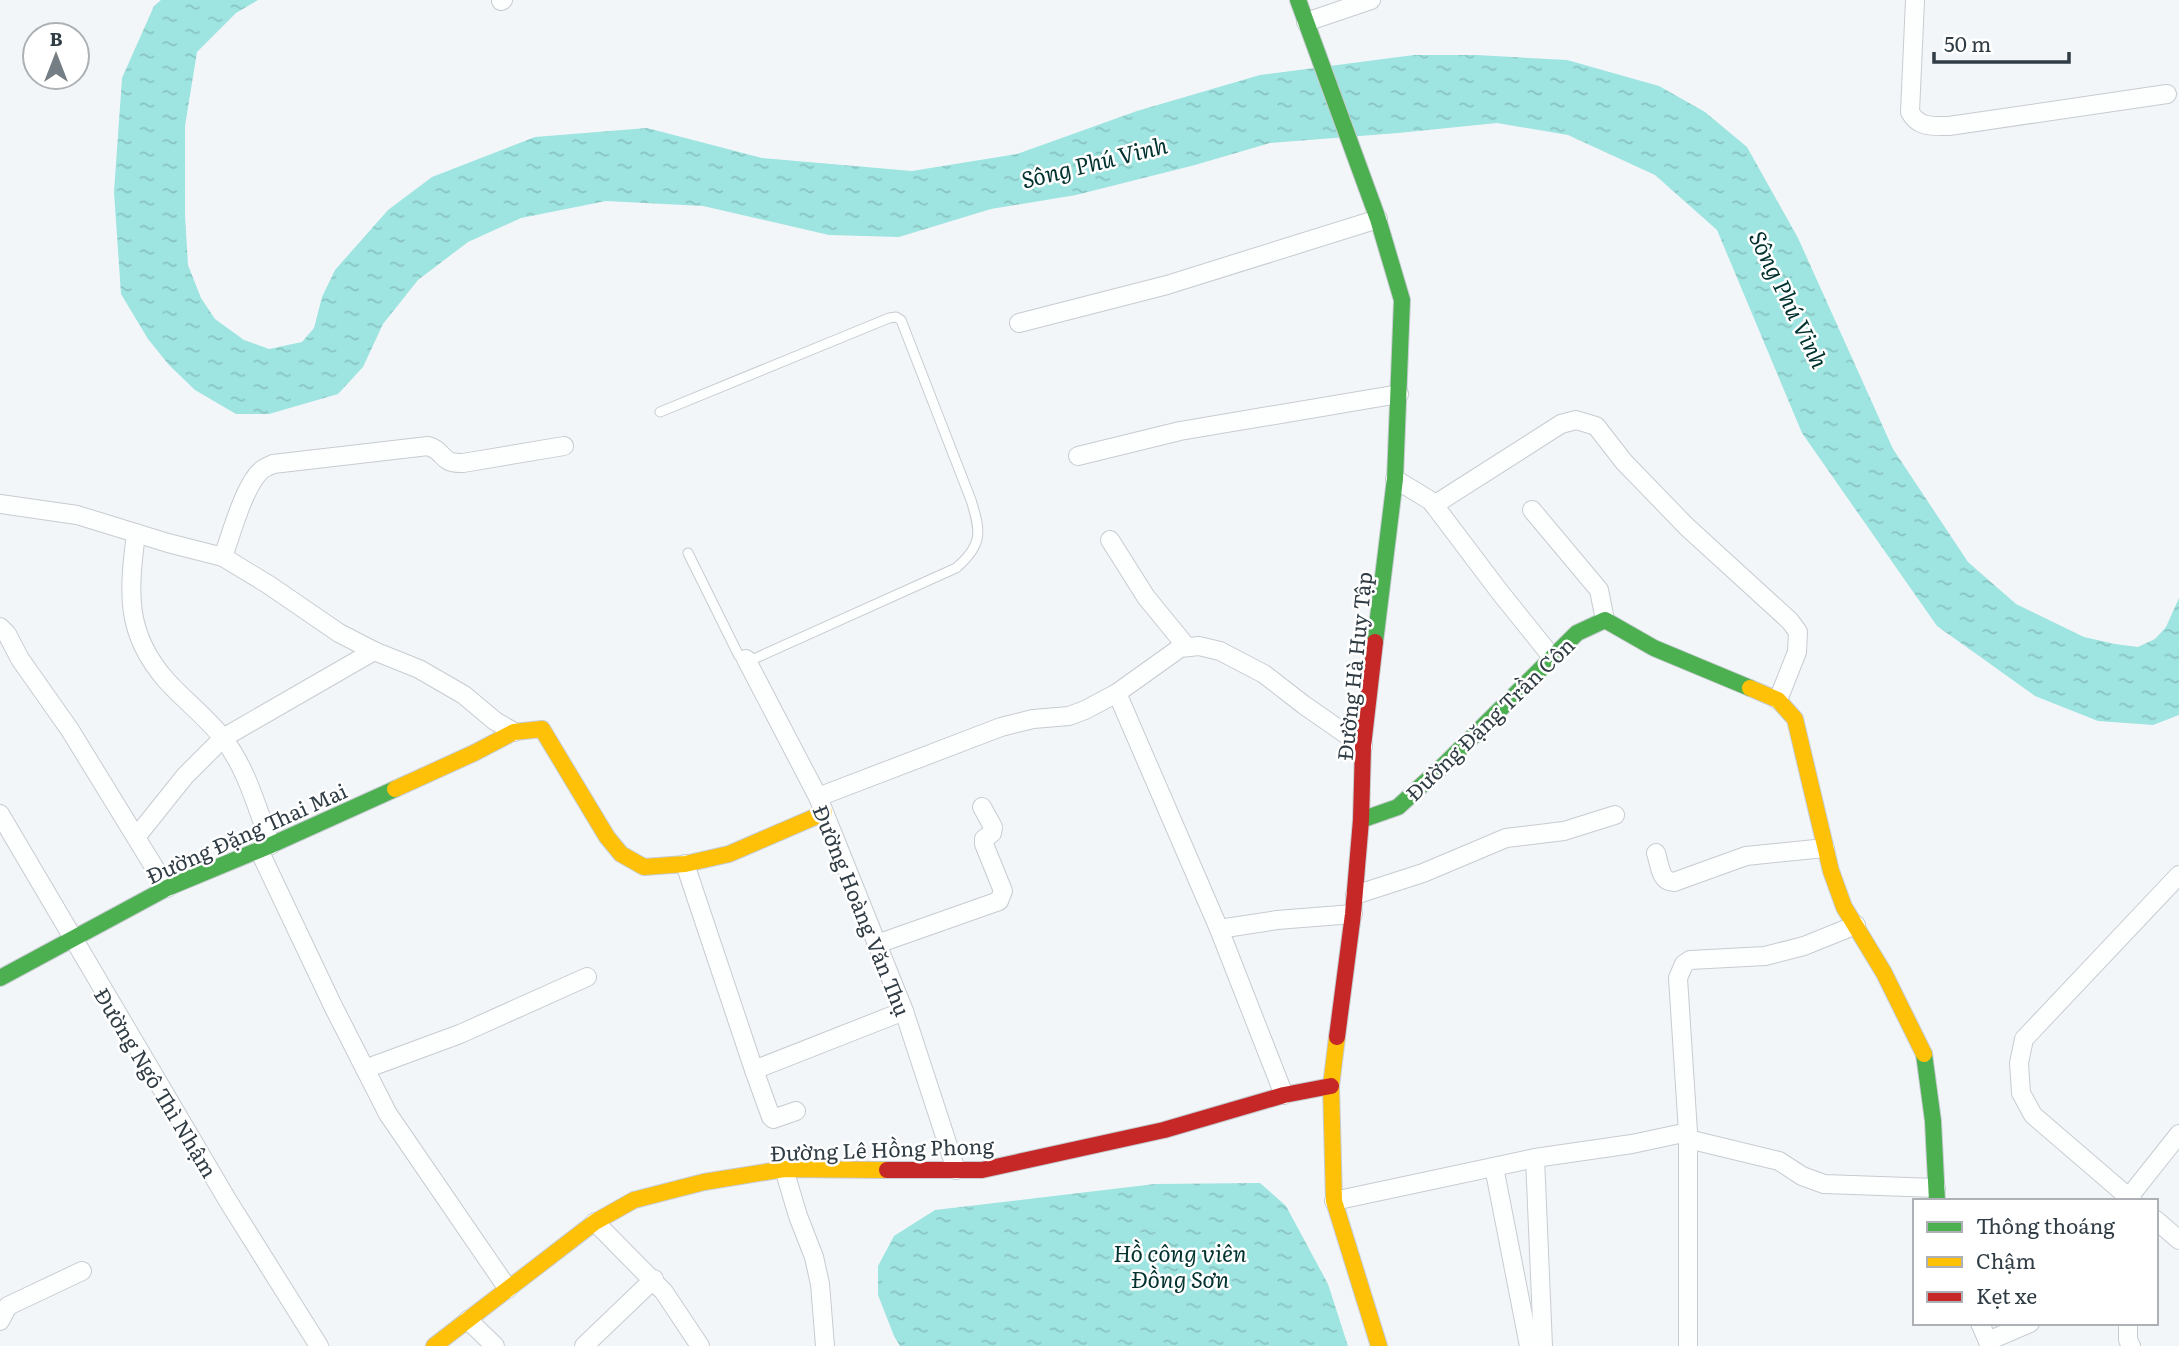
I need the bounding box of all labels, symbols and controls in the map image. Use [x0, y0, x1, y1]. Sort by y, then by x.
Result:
north arrow [21, 21, 91, 91]
scale bar [1934, 21, 2069, 65]
text: B [49, 24, 63, 52]
text: 50 m [1944, 27, 1991, 58]
water label: Sông Phú Vinh [1017, 126, 1171, 196]
water label: Sông Phú Vinh [1742, 224, 1838, 374]
street label: Đường Hà Huy Tập [1328, 570, 1378, 762]
street label: Đường Đặng Trần Côn [1398, 629, 1580, 807]
street label: Đường Đặng Thai Mai [141, 774, 351, 890]
street label: Đường Hoàng Văn Thụ [806, 800, 920, 1020]
street label: Đường Ngô Thì Nhậm [88, 981, 226, 1183]
street label: Đường Lê Hồng Phong [769, 1129, 995, 1167]
legend [1913, 1199, 2158, 1325]
text: Thông thoáng [1976, 1209, 2115, 1240]
water label: Hồ công viên Đồng Sơn [1113, 1235, 1247, 1295]
text: Chậm [1976, 1244, 2036, 1275]
text: Kẹt xe [1976, 1279, 2037, 1310]

